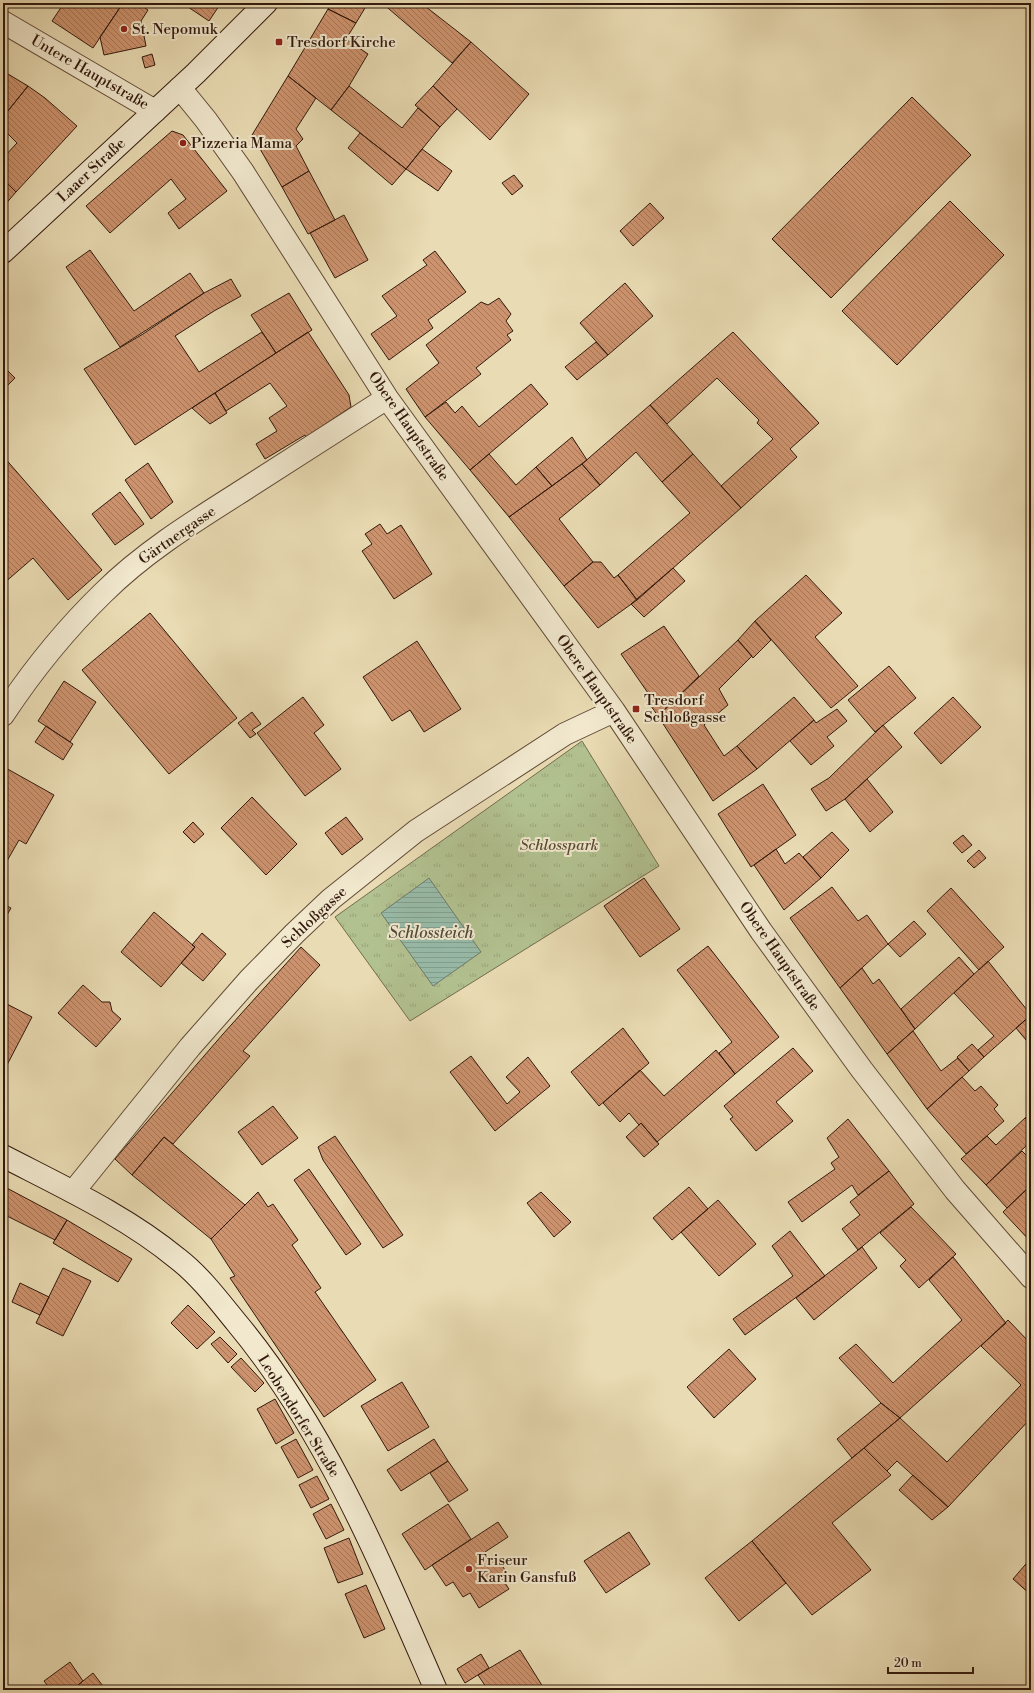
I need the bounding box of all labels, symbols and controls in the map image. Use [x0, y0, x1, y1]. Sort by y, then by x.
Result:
place label: St. Nepomuk [132, 20, 219, 39]
marker: St. Nepomuk [119, 24, 129, 34]
street label: Untere Hauptstraße [27, 31, 152, 114]
place label: Tresdorf Kirche [287, 33, 396, 52]
marker: Tresdorf Kirche [274, 37, 284, 47]
street label: Laaer Straße [53, 134, 129, 207]
place label: Pizzeria Mama [191, 134, 293, 153]
marker: Pizzeria Mama [178, 138, 188, 148]
street label: Obere Hauptstraße [364, 368, 453, 485]
street label: Gärtnergasse [135, 502, 220, 569]
street label: Obere Hauptstraße [552, 631, 641, 748]
place label: Tresdorf Schloßgasse [644, 691, 726, 727]
marker: Tresdorf Schloßgasse [631, 704, 641, 714]
park label: Schlosspark [520, 836, 598, 855]
street label: Schloßgasse [278, 882, 351, 952]
street label: Obere Hauptstraße [735, 898, 824, 1015]
water label: Schlossteich [389, 923, 474, 943]
street label: Leobendorfer Straße [253, 1351, 344, 1481]
place label: Friseur Karin Gansfuß [477, 1551, 576, 1587]
marker: Friseur Karin Gansfuß [464, 1564, 474, 1574]
scale bar [888, 1649, 973, 1675]
text: 20 m [894, 1656, 922, 1671]

